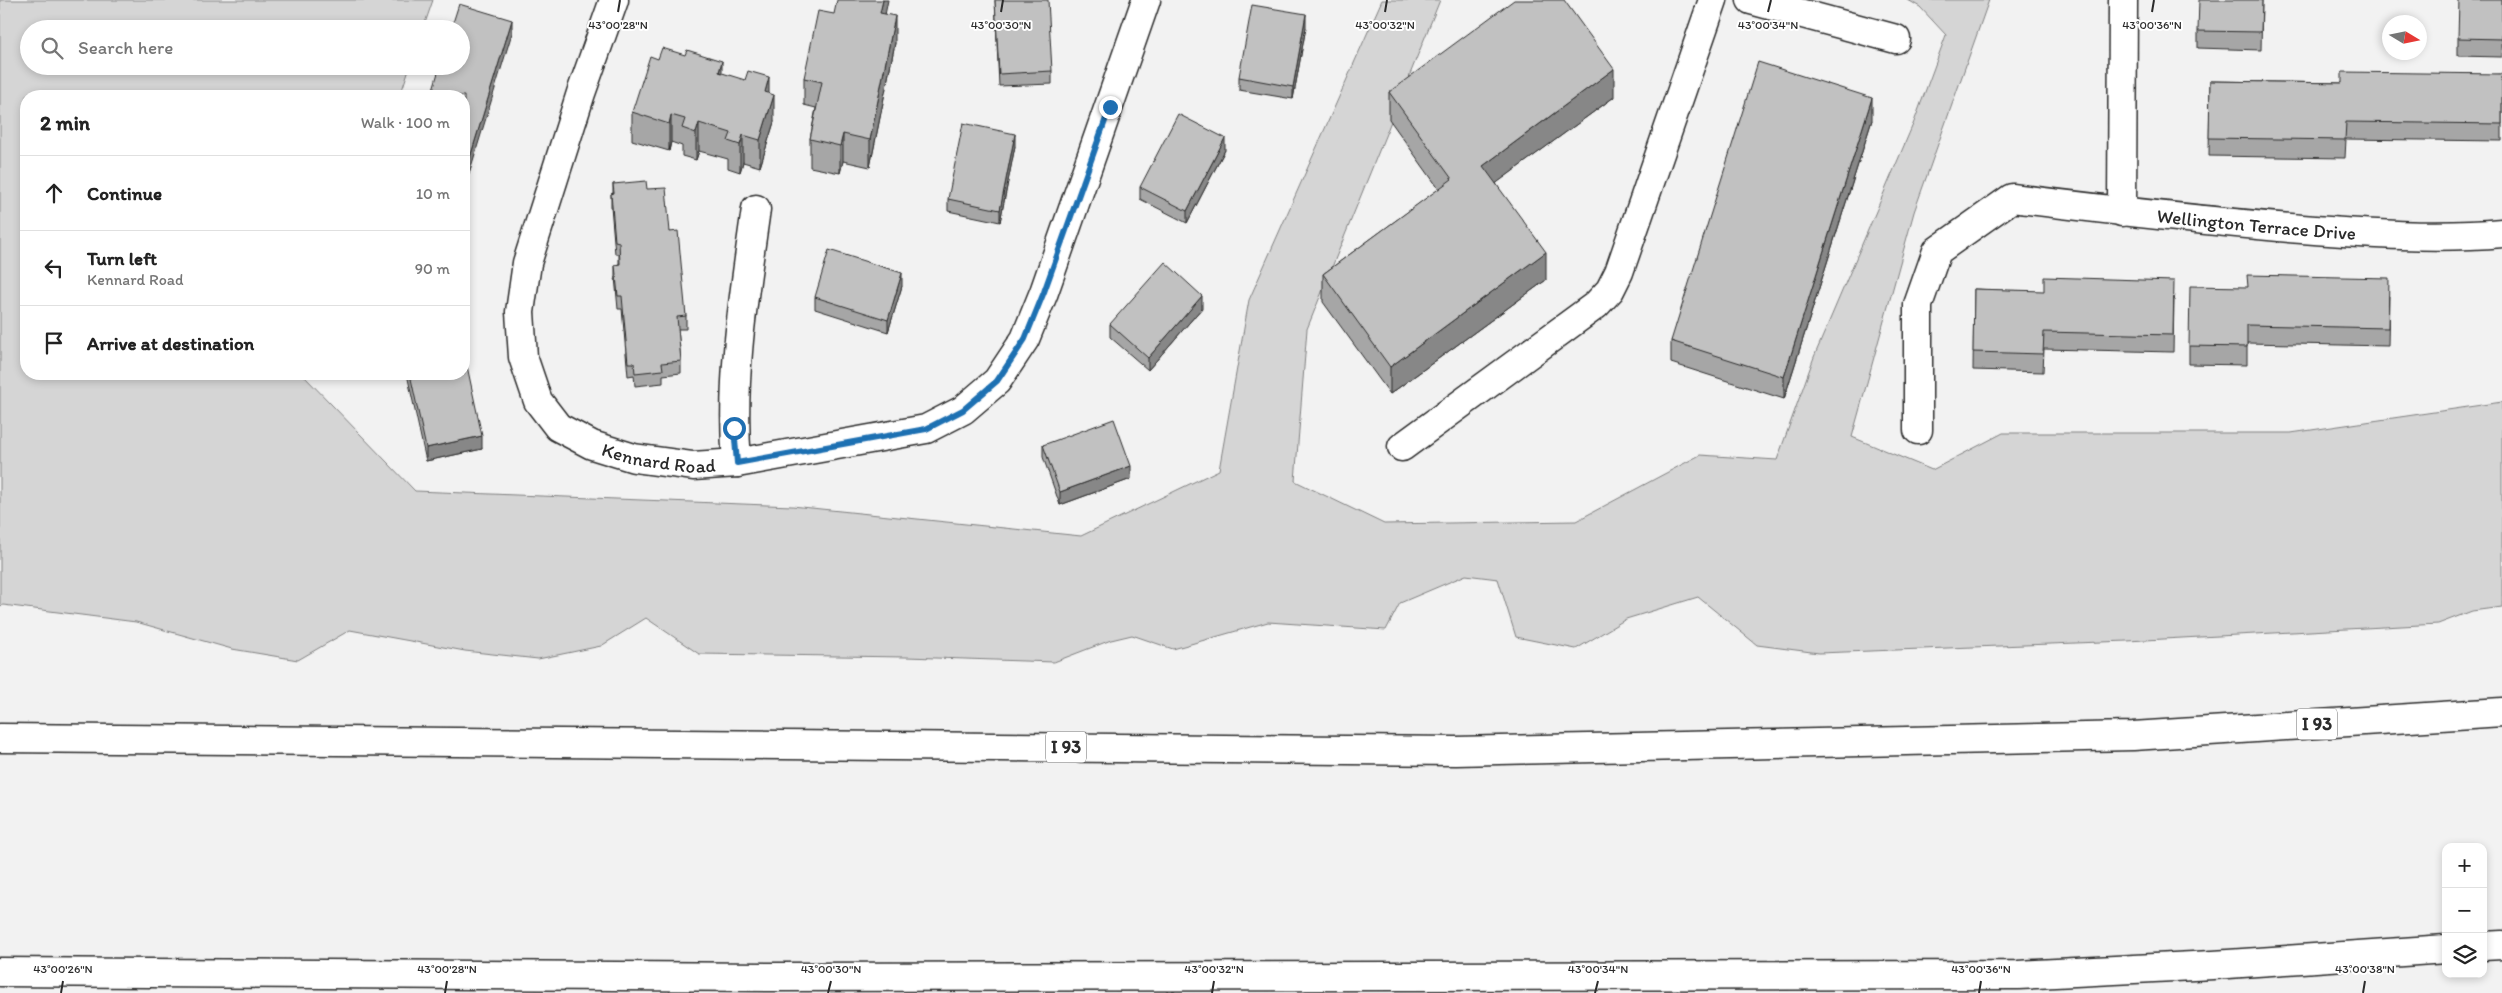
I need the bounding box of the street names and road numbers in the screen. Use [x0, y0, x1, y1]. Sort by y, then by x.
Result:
street label: Wellington Terrace Drive [2156, 204, 2357, 245]
street label: Kennard Road [599, 438, 716, 478]
road number: I 93 [2297, 709, 2337, 740]
road number: I 93 [1046, 732, 1086, 762]

